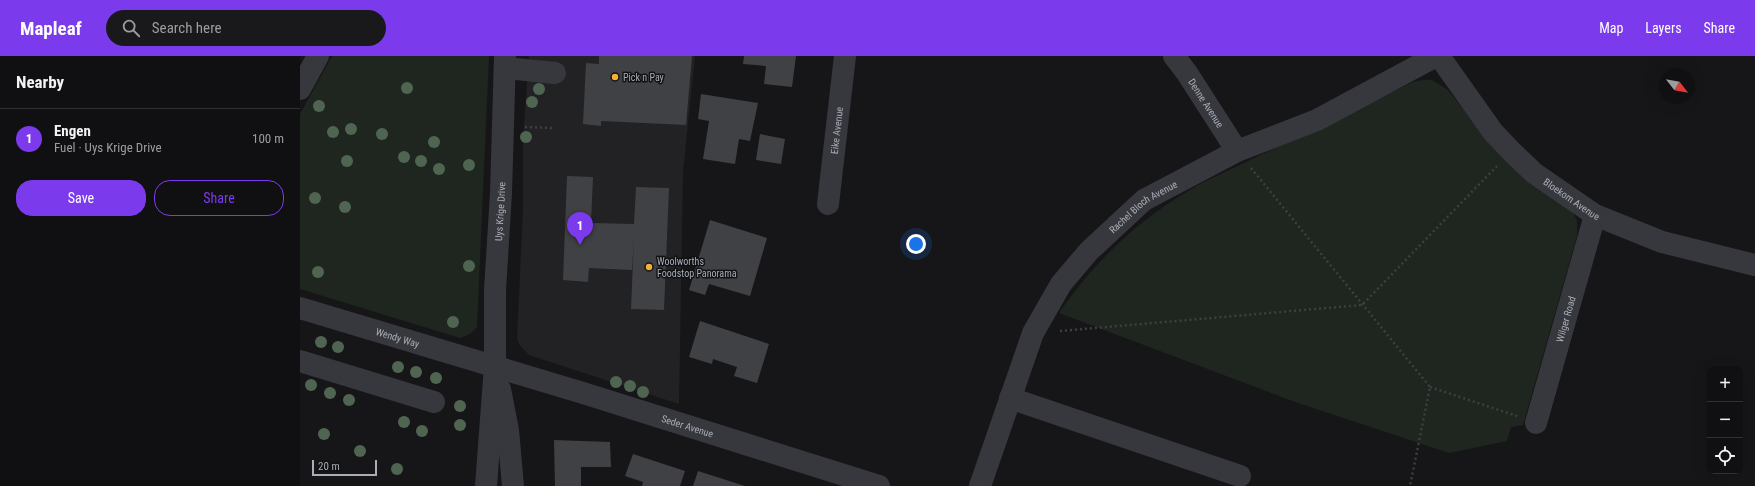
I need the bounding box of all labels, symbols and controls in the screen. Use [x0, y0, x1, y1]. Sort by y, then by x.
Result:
search box [106, 10, 386, 46]
text: Mapleaf [20, 17, 82, 40]
icon: search [120, 17, 142, 39]
text: Search here [152, 19, 222, 37]
text: Map [1599, 20, 1623, 36]
text: Layers [1645, 20, 1682, 36]
text: Share [1704, 20, 1735, 36]
north arrow [1659, 68, 1695, 104]
text: Nearby [16, 72, 64, 92]
marker: Pick n Pay [610, 72, 620, 82]
place label: Pick n Pay [623, 72, 664, 83]
street label: Denne Avenue [1186, 77, 1226, 130]
street label: Eike Avenue [829, 106, 845, 155]
text: Engen [54, 122, 91, 140]
text: 1 [26, 131, 32, 146]
text: 100 m [252, 131, 284, 146]
text: Fuel · Uys Krige Drive [54, 140, 162, 155]
street label: Bloekom Avenue [1541, 176, 1601, 222]
street label: Rachel Bloch Avenue [1107, 178, 1179, 236]
button: Save [16, 180, 146, 216]
button: Share [154, 180, 284, 216]
street label: Uys Krige Drive [493, 181, 507, 241]
pin: 1 [567, 212, 593, 245]
your location [906, 234, 926, 254]
place label: Woolworths Foodstop Panorama [657, 256, 737, 279]
marker: Woolworths Foodstop Panorama [644, 262, 654, 272]
street label: Wilger Road [1554, 295, 1578, 343]
street label: Wendy Way [375, 326, 421, 350]
map controls [1707, 366, 1743, 474]
button: + [1707, 366, 1743, 402]
button: − [1707, 402, 1743, 438]
street label: Seder Avenue [660, 413, 715, 440]
button: locate [1707, 438, 1743, 474]
scale bar [312, 458, 377, 477]
text: 20 m [318, 460, 340, 473]

